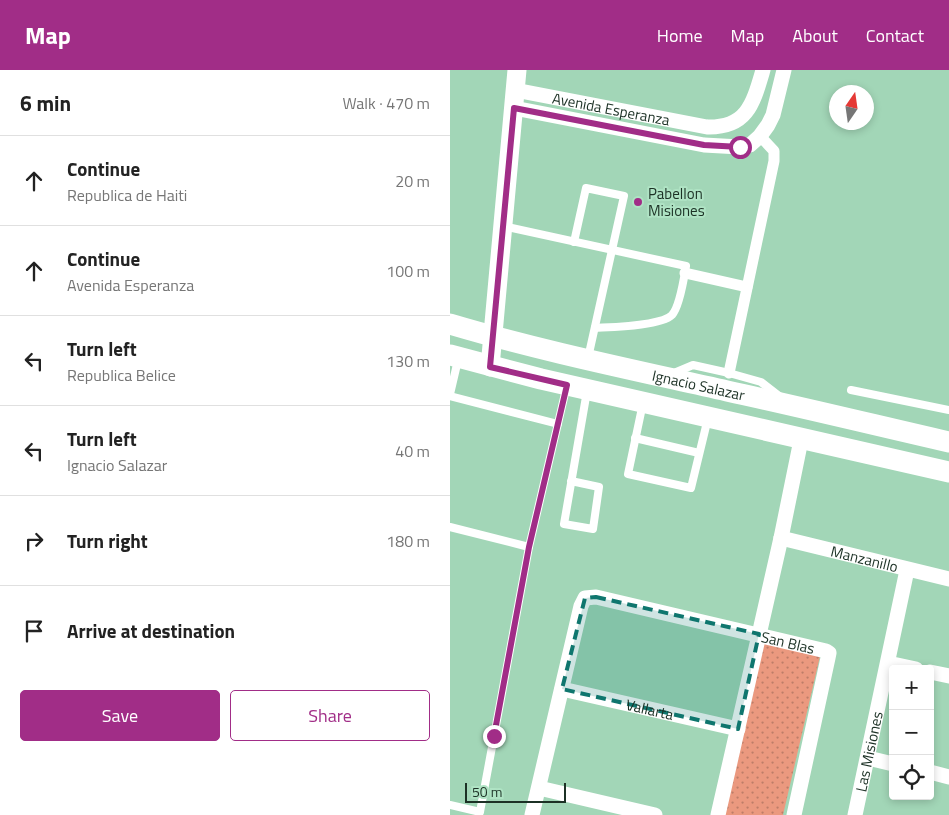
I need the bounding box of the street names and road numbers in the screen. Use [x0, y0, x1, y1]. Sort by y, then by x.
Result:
street label: Avenida Esperanza [550, 86, 672, 131]
street label: Ignacio Salazar [650, 363, 747, 406]
street label: Manzanillo [828, 539, 901, 578]
street label: San Blas [759, 625, 817, 660]
street label: Vallarta [624, 692, 676, 726]
street label: Las Misiones [849, 709, 888, 794]

